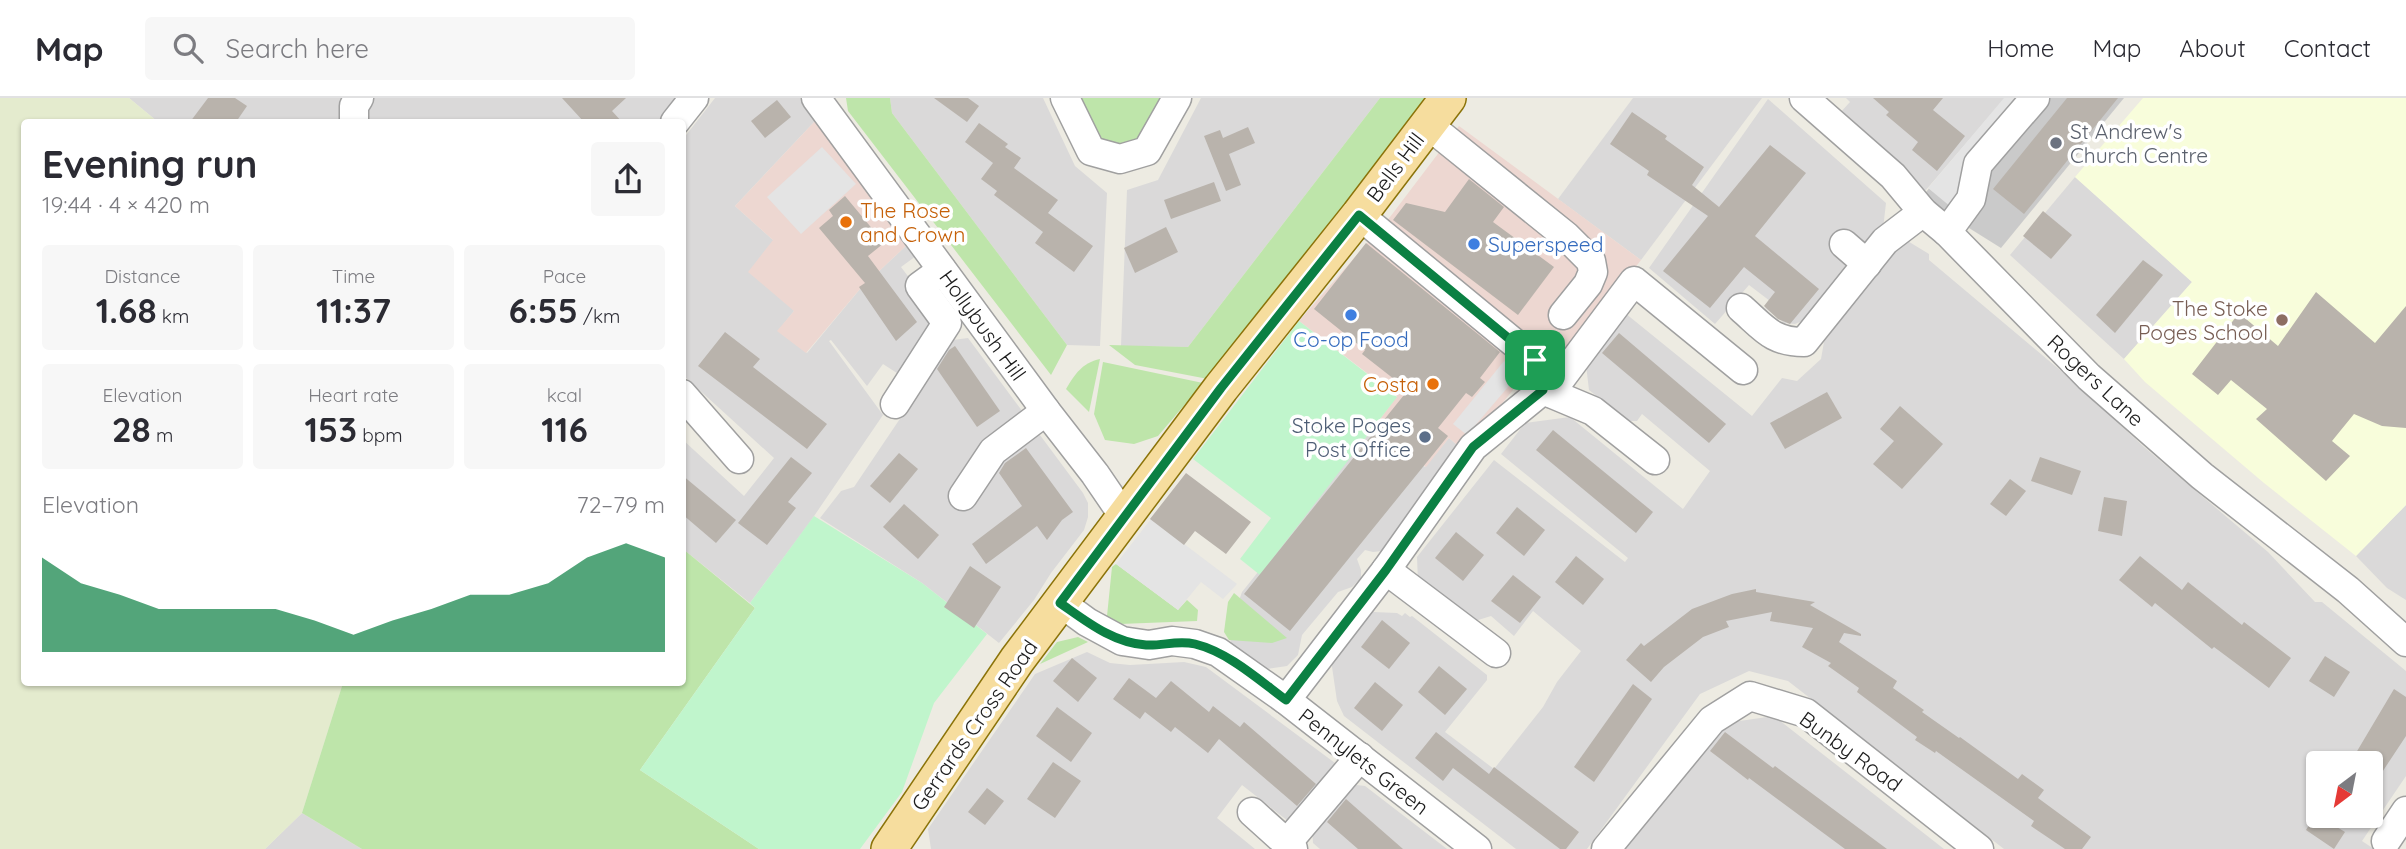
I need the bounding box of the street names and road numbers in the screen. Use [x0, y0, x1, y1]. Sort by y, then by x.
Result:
street label: Bells Hill [1361, 127, 1429, 207]
street label: Hollybush Hill [934, 265, 1032, 385]
street label: Rogers Lane [2042, 329, 2150, 431]
street label: Gerrards Cross Road [905, 635, 1043, 815]
street label: Pennylets Green [1294, 702, 1434, 820]
street label: Bunby Road [1795, 705, 1907, 797]

